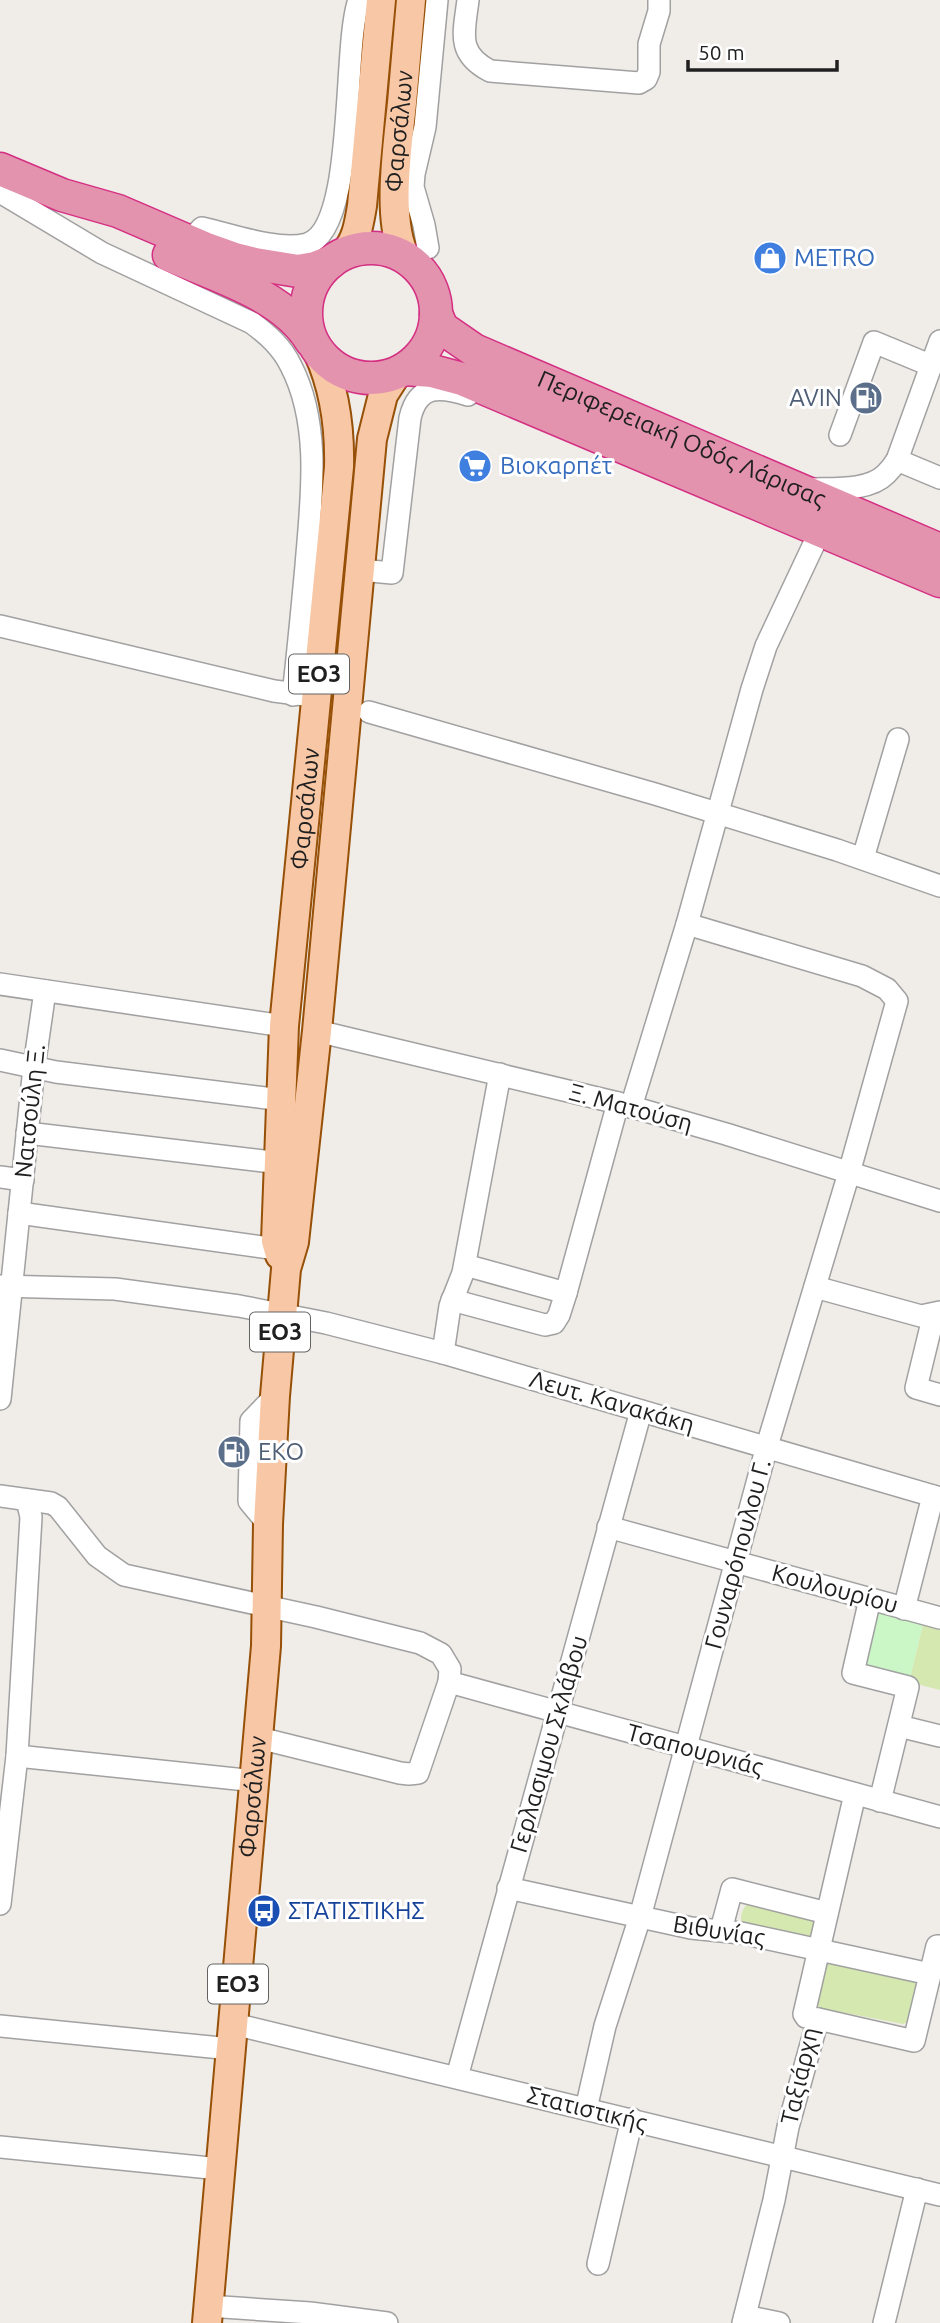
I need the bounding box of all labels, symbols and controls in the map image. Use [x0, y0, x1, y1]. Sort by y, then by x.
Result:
scale bar [688, 28, 837, 72]
text: 50 m [698, 40, 745, 64]
street label: Φαρσάλων [380, 69, 418, 193]
shop icon: METRO [751, 239, 789, 277]
place label: METRO [794, 244, 875, 271]
street label: Περιφερειακή Οδός Λάρισας [534, 365, 830, 512]
fuel station icon: AVIN [847, 379, 885, 417]
place label: AVIN [789, 384, 842, 411]
supermarket icon: Βιοκαρπέτ [456, 447, 494, 485]
place label: Βιοκαρπέτ [500, 452, 612, 479]
road number: ΕΟ3 [289, 654, 349, 694]
street label: Φαρσάλων [285, 746, 324, 871]
street label: Νατσούλη Ξ. [9, 1043, 50, 1179]
street label: Ξ. Ματούση [566, 1078, 696, 1137]
road number: ΕΟ3 [250, 1312, 310, 1352]
street label: Λευτ. Κανακάκη [527, 1365, 698, 1438]
fuel station icon: EKO [215, 1433, 253, 1471]
place label: EKO [258, 1438, 304, 1465]
street label: Γουναρόπουλου Γ. [699, 1456, 776, 1652]
street label: Κουλουρίου [769, 1559, 901, 1618]
street label: Γερλασιμου Σκλάβου [505, 1632, 592, 1856]
street label: Τσαπουρνιάς [624, 1718, 766, 1781]
street label: Φαρσάλων [234, 1734, 271, 1859]
bus stop icon: ΣΤΑΤΙΣΤΙΚΗΣ [245, 1892, 283, 1930]
place label: ΣΤΑΤΙΣΤΙΚΗΣ [288, 1897, 425, 1924]
street label: Βιθυνίας [671, 1910, 767, 1951]
road number: ΕΟ3 [208, 1965, 268, 2004]
street label: Ταξιάρχη [775, 2025, 824, 2127]
street label: Στατιστικής [524, 2081, 650, 2136]

